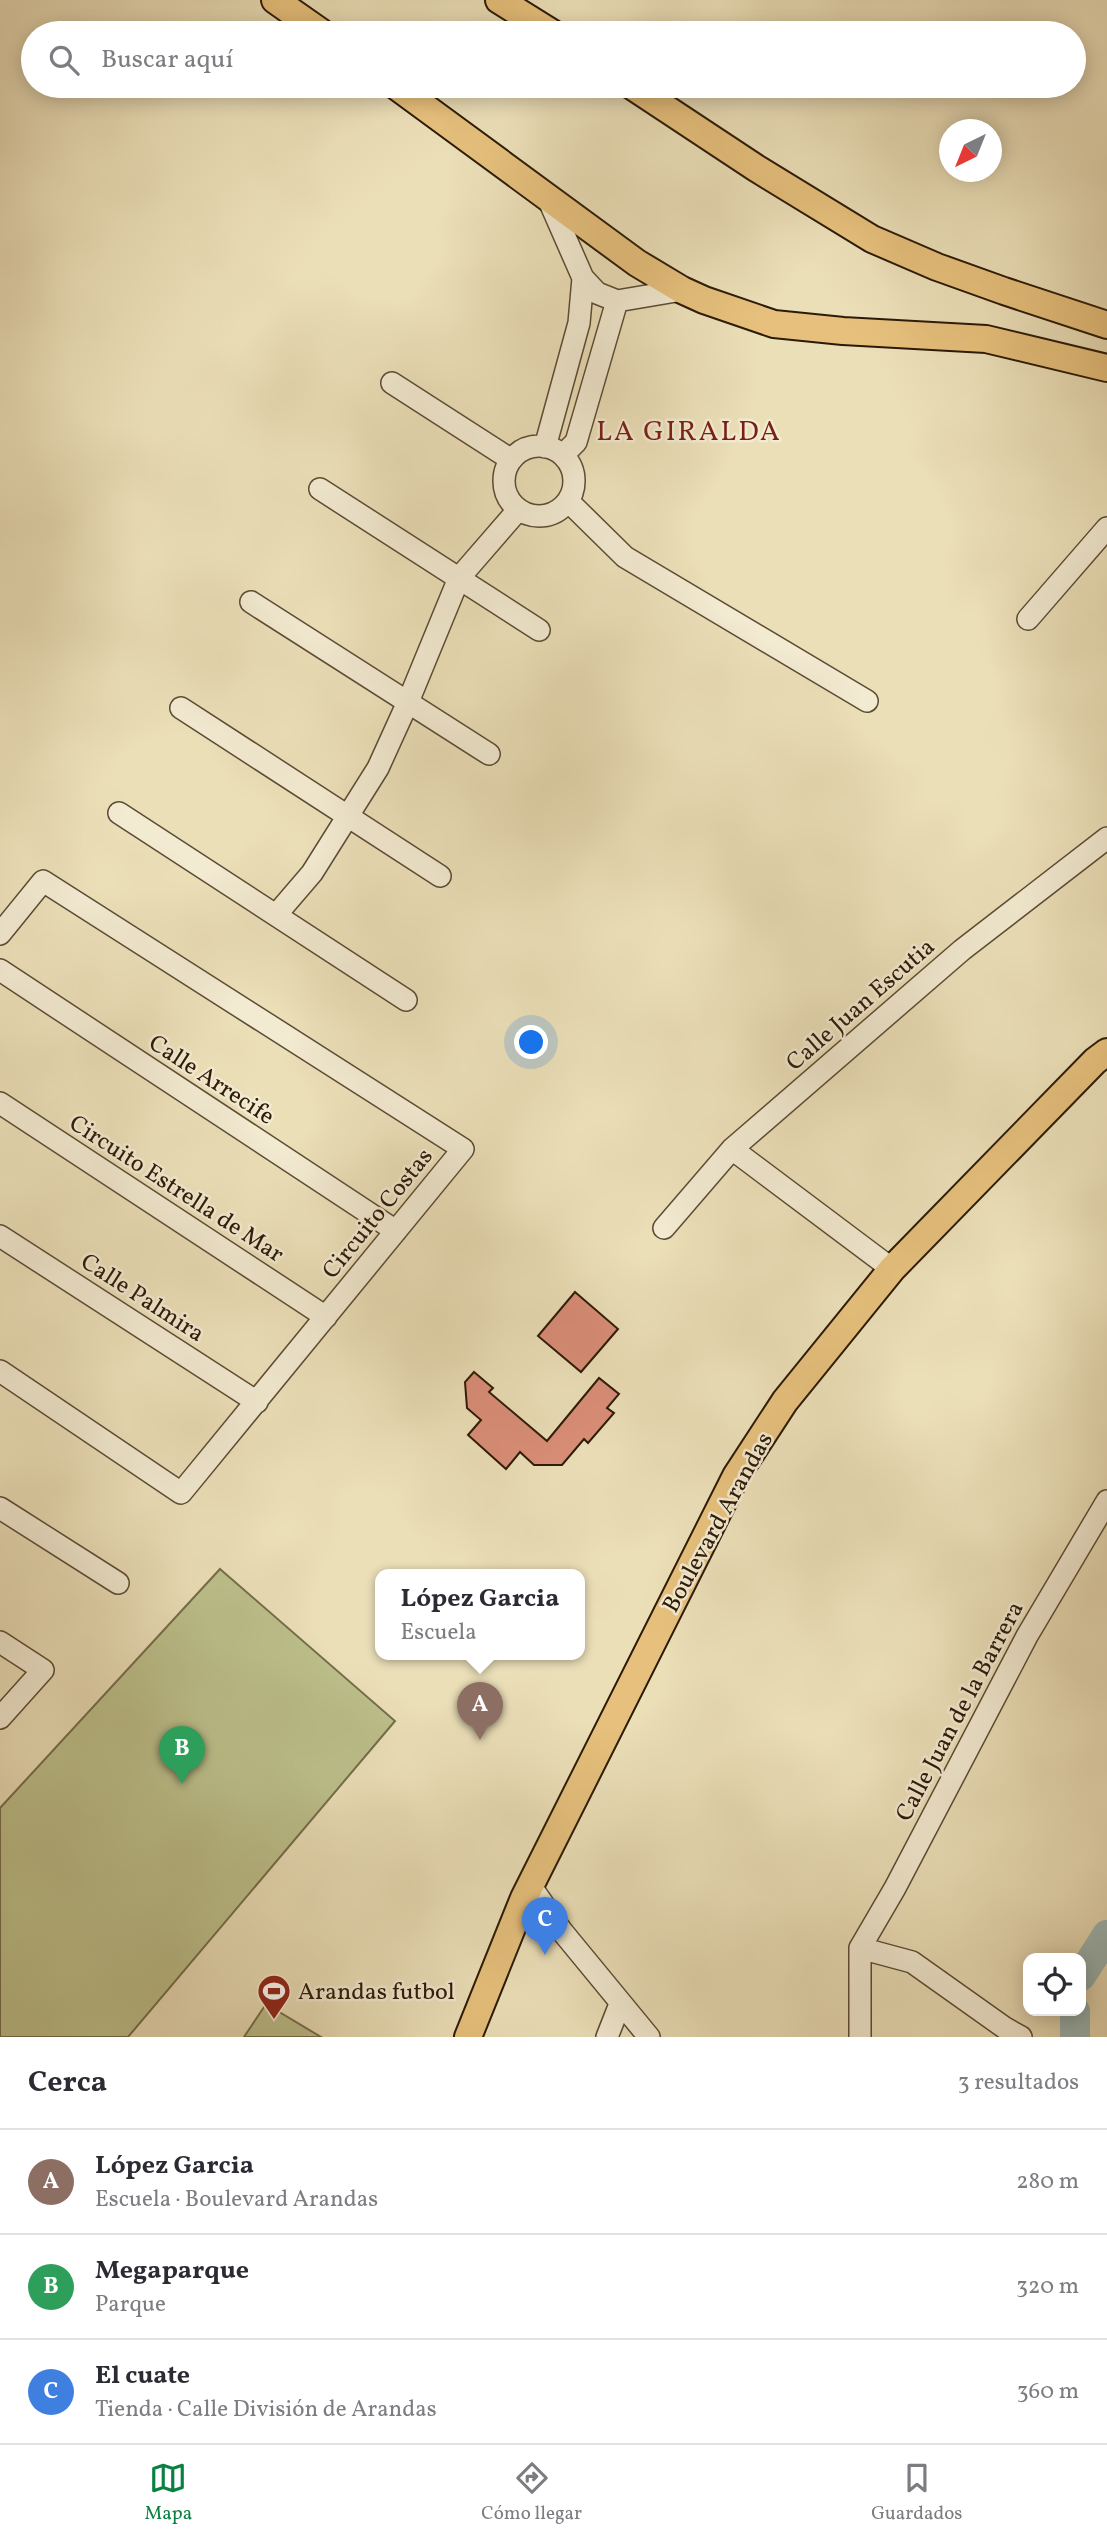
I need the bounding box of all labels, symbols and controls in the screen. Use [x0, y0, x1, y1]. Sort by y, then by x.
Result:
search box [21, 21, 1086, 98]
icon: search [45, 41, 83, 79]
text: Buscar aquí [101, 42, 233, 78]
north arrow [939, 119, 1002, 182]
district label: LA GIRALDA [596, 413, 782, 452]
street label: Calle Juan Escutia [780, 931, 943, 1080]
your location [514, 1025, 548, 1059]
street label: Calle Arrecife [141, 1027, 281, 1134]
street label: Circuito Estrella de Mar [62, 1107, 290, 1272]
street label: Circuito Costas [315, 1142, 442, 1287]
street label: Calle Palmira [73, 1246, 211, 1352]
street label: Boulevard Arandas [655, 1427, 782, 1619]
popup [375, 1569, 585, 1660]
text: López Garcia [400, 1581, 560, 1617]
street label: Calle Juan de la Barrera [888, 1596, 1033, 1828]
text: Escuela [400, 1617, 477, 1649]
pin: A [457, 1682, 503, 1740]
pin: B [159, 1726, 205, 1784]
pin: C [522, 1897, 568, 1955]
map controls [1023, 1953, 1086, 2016]
button: locate [1023, 1953, 1086, 2016]
sports icon: Arandas futbol [255, 1972, 293, 2021]
place label: Arandas futbol [298, 1976, 455, 2010]
text: Cerca [28, 2062, 107, 2104]
text: 3 resultados [958, 2067, 1079, 2099]
text: López Garcia [95, 2148, 254, 2184]
text: A [43, 2166, 59, 2198]
text: 280 m [1016, 2166, 1079, 2198]
text: Escuela · Boulevard Arandas [95, 2184, 378, 2216]
text: Megaparque [95, 2253, 249, 2289]
text: B [43, 2271, 59, 2303]
text: 320 m [1016, 2271, 1079, 2303]
text: Parque [95, 2289, 166, 2321]
text: El cuate [95, 2358, 190, 2394]
text: C [44, 2376, 58, 2408]
text: 360 m [1017, 2376, 1079, 2408]
text: Tienda · Calle División de Arandas [95, 2394, 437, 2426]
tab: Mapa [145, 2459, 192, 2527]
tab: Cómo llegar [481, 2459, 582, 2527]
tab: Guardados [871, 2459, 962, 2527]

